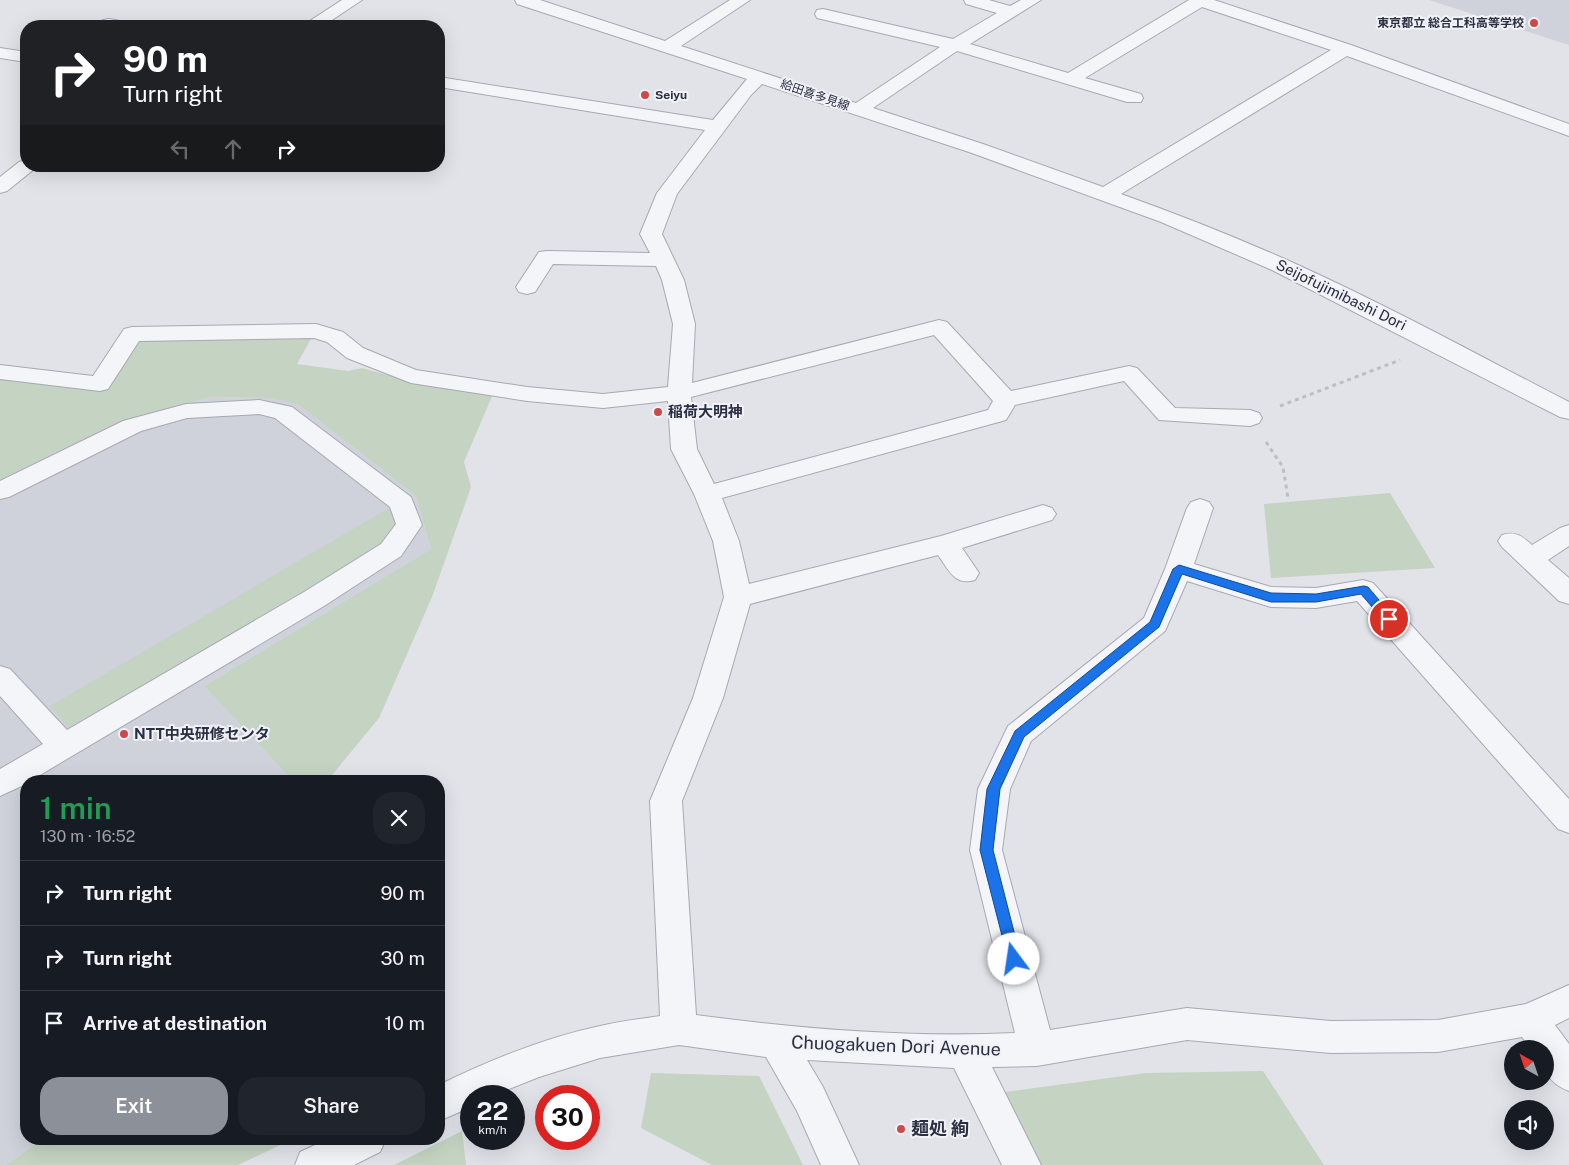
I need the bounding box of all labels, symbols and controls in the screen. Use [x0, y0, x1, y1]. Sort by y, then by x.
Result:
place label: 東京都立 総合工科高等学校 [1377, 16, 1524, 30]
marker: 東京都立 総合工科高等学校 [1528, 17, 1540, 29]
text: 90 m [123, 39, 208, 80]
icon: right [40, 40, 105, 105]
street label: 給田喜多見線 [779, 77, 851, 113]
text: Turn right [123, 81, 223, 107]
place label: Seiyu [655, 88, 687, 102]
marker: Seiyu [639, 89, 651, 101]
icon: left [166, 135, 194, 163]
icon: ahead [219, 135, 247, 163]
icon: right [272, 135, 300, 163]
street label: Seijofujimibashi Dori [1273, 256, 1409, 333]
place label: 稲荷大明神 [668, 403, 743, 420]
marker: 稲荷大明神 [652, 406, 664, 418]
pin [1368, 598, 1410, 640]
icon: arrive [1375, 605, 1403, 633]
place label: NTT中央研修センタ [134, 725, 270, 742]
marker: NTT中央研修センタ [118, 728, 130, 740]
text: 1 min [40, 790, 111, 826]
button: close [373, 792, 425, 844]
text: 130 m · 16:52 [40, 827, 135, 846]
icon: right [40, 879, 68, 907]
text: Turn right [83, 882, 172, 904]
text: 90 m [381, 882, 425, 904]
position arrow [987, 932, 1039, 984]
icon: right [40, 944, 68, 972]
text: Turn right [83, 947, 172, 969]
text: 30 m [380, 947, 425, 969]
icon: arrive [40, 1009, 68, 1037]
text: Arrive at destination [83, 1012, 267, 1034]
text: 10 m [385, 1012, 425, 1034]
street label: Chuogakuen Dori Avenue [791, 1031, 1001, 1060]
north arrow [1504, 1040, 1554, 1090]
map controls [1504, 1040, 1554, 1150]
button: Exit [40, 1077, 228, 1135]
button: Share [238, 1077, 425, 1135]
speed limit sign: 30 [535, 1085, 600, 1150]
text: 22 [477, 1096, 508, 1126]
button: sound [1504, 1100, 1554, 1150]
place label: 麺処 絢 [911, 1118, 969, 1139]
text: km/h [478, 1123, 507, 1137]
marker: 麺処 絢 [895, 1123, 907, 1135]

